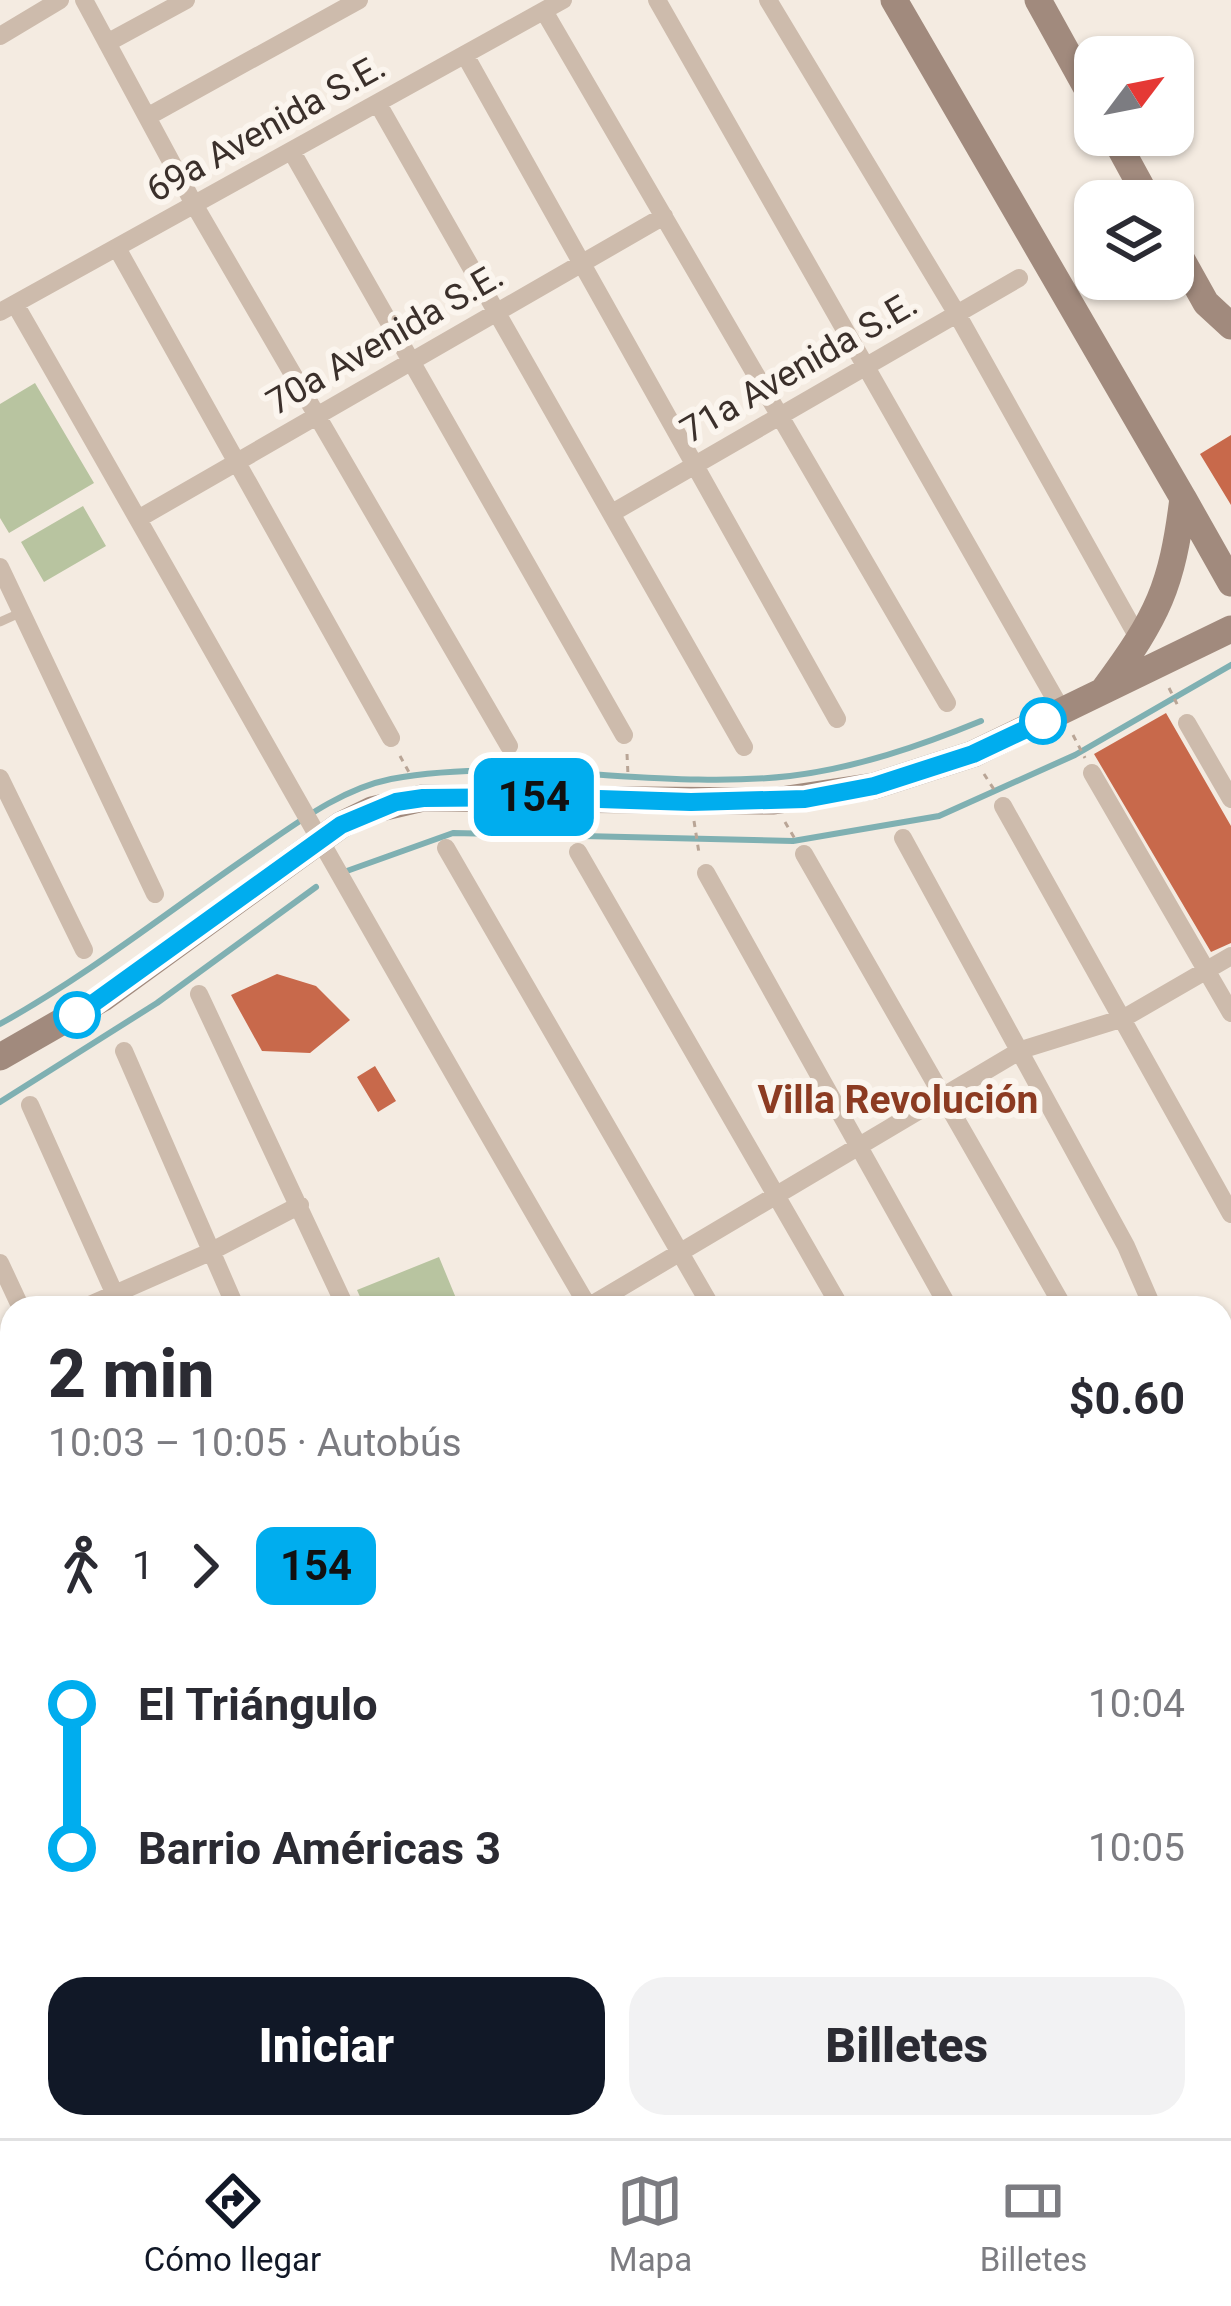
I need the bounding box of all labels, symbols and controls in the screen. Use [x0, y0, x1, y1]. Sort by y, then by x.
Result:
north arrow [1074, 36, 1194, 156]
map controls [1074, 36, 1194, 300]
street label: 69a Avenida S.E. [139, 45, 393, 211]
button: layers [1074, 180, 1194, 300]
street label: 70a Avenida S.E. [259, 254, 511, 424]
street label: 71a Avenida S.E. [673, 282, 925, 452]
unlabelled marker [1021, 699, 1065, 743]
line badge: 154 [465, 758, 603, 836]
text: 154 [498, 772, 570, 821]
unlabelled marker [55, 993, 99, 1037]
district label: Villa Revolución [758, 1077, 1038, 1123]
text: 2 min [48, 1336, 214, 1413]
text: $0.60 [1069, 1372, 1185, 1425]
text: 10:03 – 10:05 · Autobús [48, 1420, 462, 1466]
icon: walk [48, 1533, 114, 1599]
icon: forward [172, 1533, 238, 1599]
text: 154 [280, 1541, 352, 1590]
text: 1 [132, 1543, 154, 1589]
text: El Triángulo [138, 1678, 378, 1731]
text: 10:04 [1088, 1681, 1185, 1727]
text: Barrio Américas 3 [138, 1822, 501, 1875]
text: 10:05 [1088, 1825, 1185, 1871]
button: Iniciar [48, 1977, 605, 2115]
button: Billetes [629, 1977, 1185, 2115]
tab: Cómo llegar [144, 2168, 321, 2279]
tab: Mapa [609, 2168, 692, 2279]
tab: Billetes [980, 2168, 1087, 2279]

